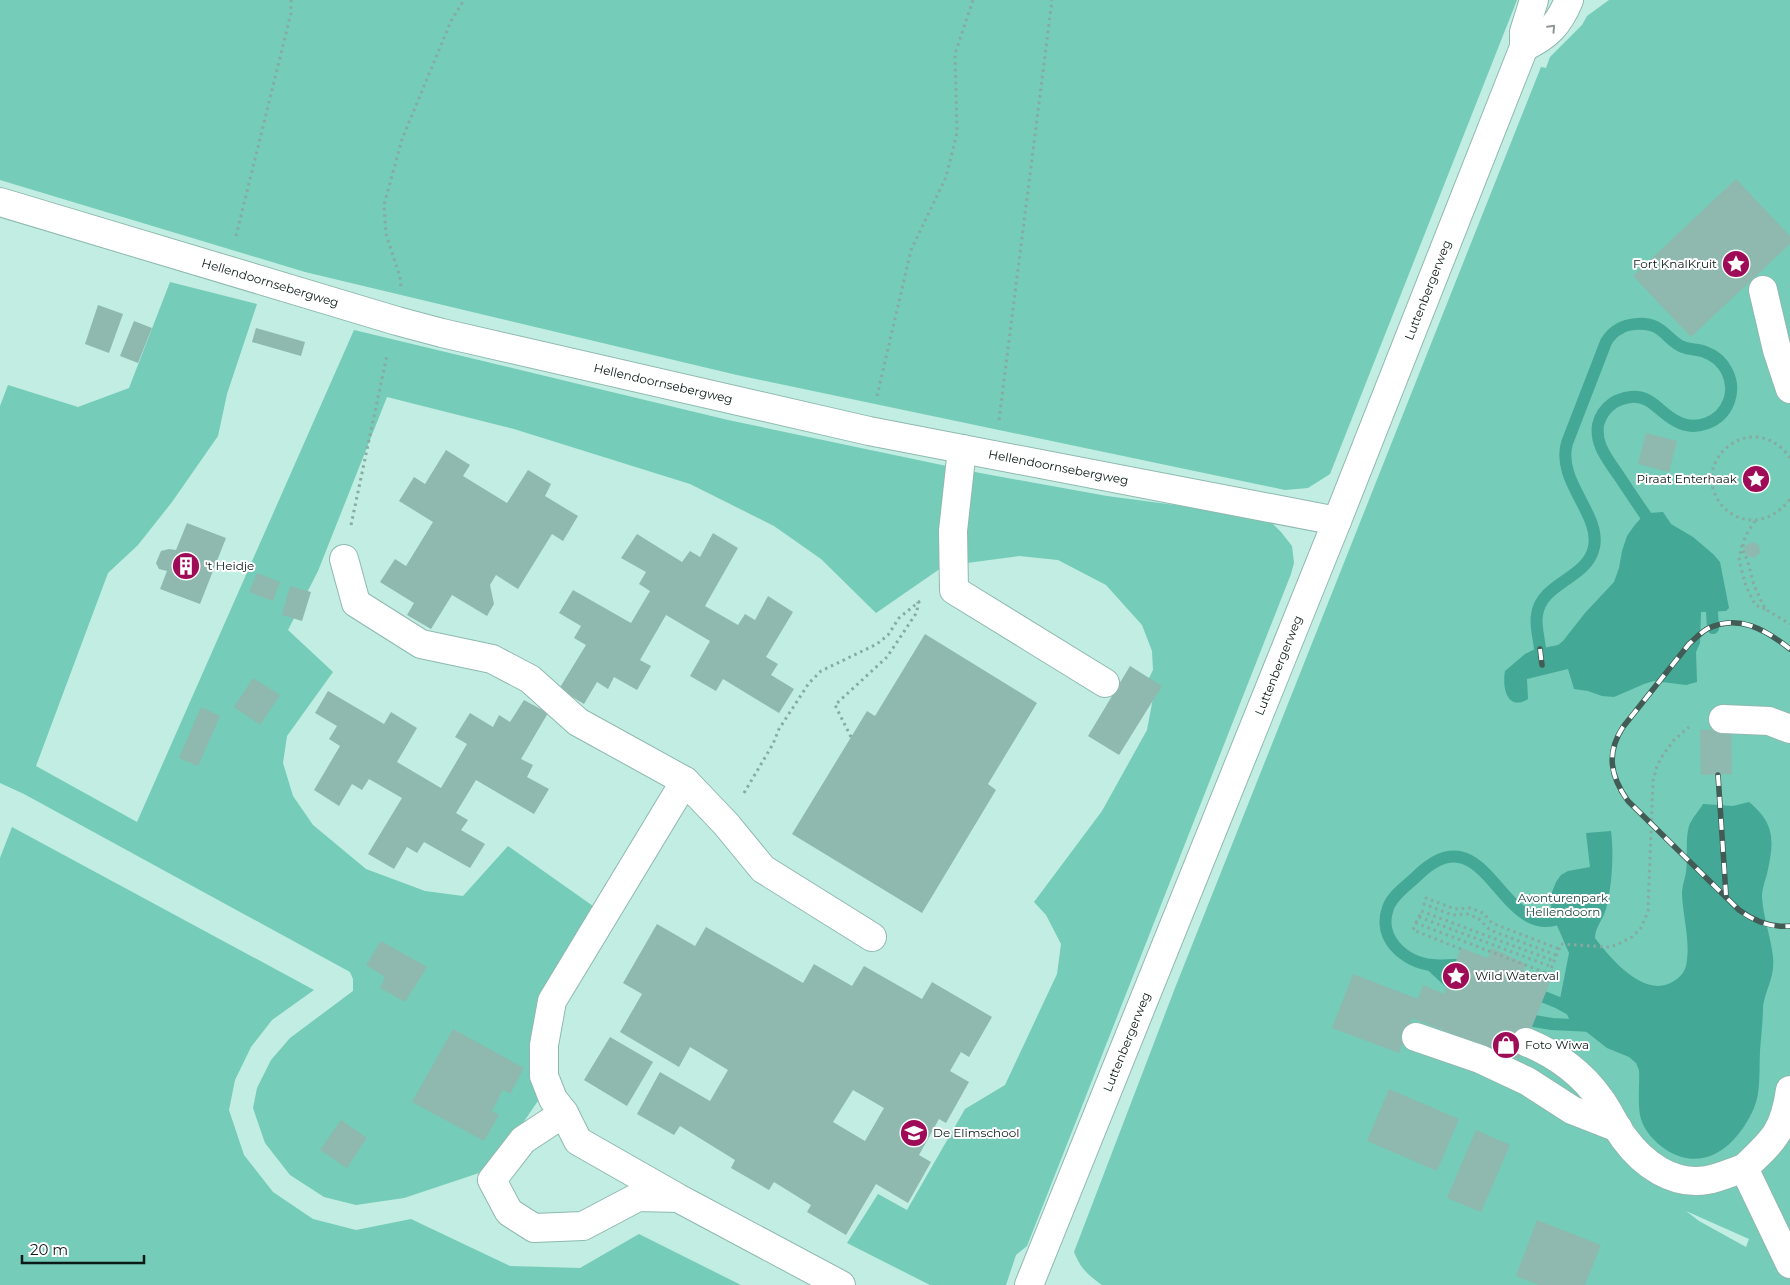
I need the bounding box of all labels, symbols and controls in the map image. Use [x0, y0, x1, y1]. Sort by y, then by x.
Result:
one-way arrow [1546, 25, 1555, 34]
street label: Luttenbergerweg [1401, 238, 1454, 342]
place icon: Fort KnalKruit [1721, 249, 1751, 279]
street label: Hellendoornsebergweg [200, 255, 341, 310]
place label: Fort KnalKruit [1633, 256, 1717, 271]
street label: Hellendoornsebergweg [592, 360, 734, 406]
street label: Hellendoornsebergweg [987, 446, 1130, 488]
place icon: Piraat Enterhaak [1741, 464, 1771, 494]
place label: Piraat Enterhaak [1636, 471, 1738, 486]
building icon: 't Heidje [171, 551, 201, 581]
place label: 't Heidje [205, 558, 254, 573]
street label: Luttenbergerweg [1251, 613, 1305, 717]
park label: Avonturenpark Hellendoorn [1518, 890, 1609, 919]
place icon: Wild Waterval [1441, 961, 1471, 991]
place label: Wild Waterval [1475, 968, 1559, 983]
street label: Luttenbergerweg [1100, 990, 1153, 1094]
shop icon: Foto Wiwa [1491, 1030, 1521, 1060]
place label: Foto Wiwa [1525, 1037, 1589, 1052]
school or university icon: De Elimschool [899, 1118, 929, 1148]
place label: De Elimschool [933, 1125, 1019, 1140]
scale bar [22, 1232, 145, 1264]
text: 20 m [30, 1240, 68, 1259]

